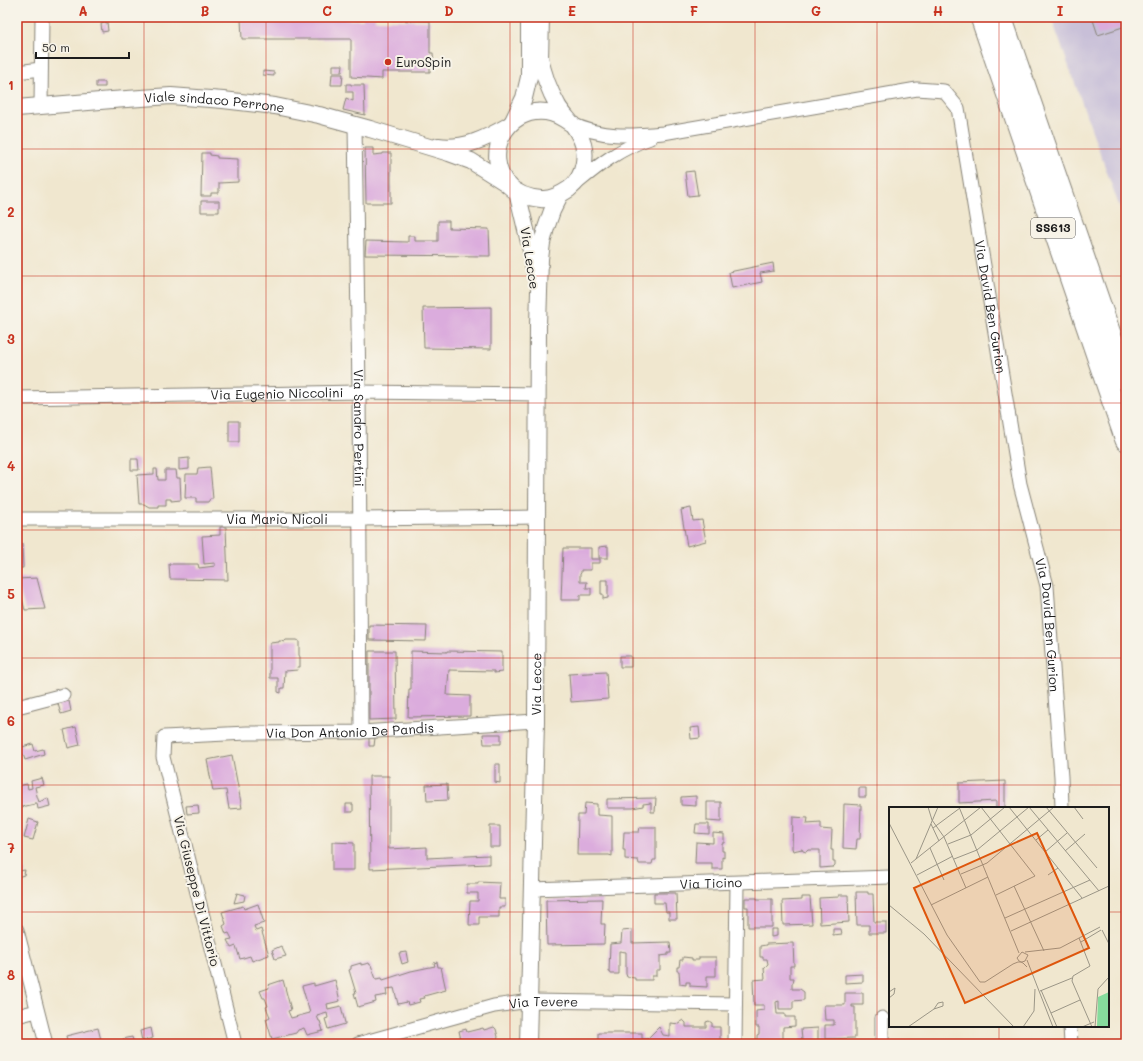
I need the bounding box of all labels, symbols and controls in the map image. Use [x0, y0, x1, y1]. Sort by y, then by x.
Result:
text: A [78, 2, 88, 19]
text: B [201, 2, 210, 19]
text: C [322, 2, 332, 19]
text: D [444, 2, 454, 19]
text: E [568, 2, 576, 19]
text: F [690, 2, 698, 19]
text: G [811, 2, 821, 19]
text: H [933, 2, 943, 19]
text: I [1057, 2, 1064, 19]
scale bar [36, 34, 129, 60]
text: 50 m [42, 39, 70, 55]
place label: EuroSpin [396, 53, 451, 70]
marker: EuroSpin [383, 57, 393, 67]
text: 1 [8, 76, 14, 93]
street label: Viale sindaco Perrone [143, 87, 286, 116]
text: 2 [7, 203, 15, 220]
road number: SS613 [1031, 218, 1075, 238]
street label: Via Lecce [517, 226, 544, 290]
street label: Via David Ben Gurion [972, 239, 1011, 374]
text: 3 [7, 330, 15, 347]
street label: Via Sandro Pertini [351, 369, 369, 487]
street label: Via Eugenio Niccolini [210, 383, 344, 403]
text: 4 [7, 457, 15, 474]
street label: Via Mario Nicoli [226, 510, 328, 527]
street label: Via David Ben Gurion [1032, 556, 1064, 692]
text: 5 [7, 585, 15, 602]
street label: Via Lecce [527, 653, 544, 716]
text: 6 [7, 712, 15, 729]
street label: Via Don Antonio De Pandis [266, 718, 435, 741]
inset map [889, 807, 1109, 1027]
street label: Via Giuseppe Di Vittorio [171, 814, 225, 968]
text: 7 [7, 839, 15, 856]
street label: Via Ticino [679, 873, 743, 892]
text: 8 [7, 966, 15, 983]
street label: Via Tevere [508, 992, 578, 1012]

